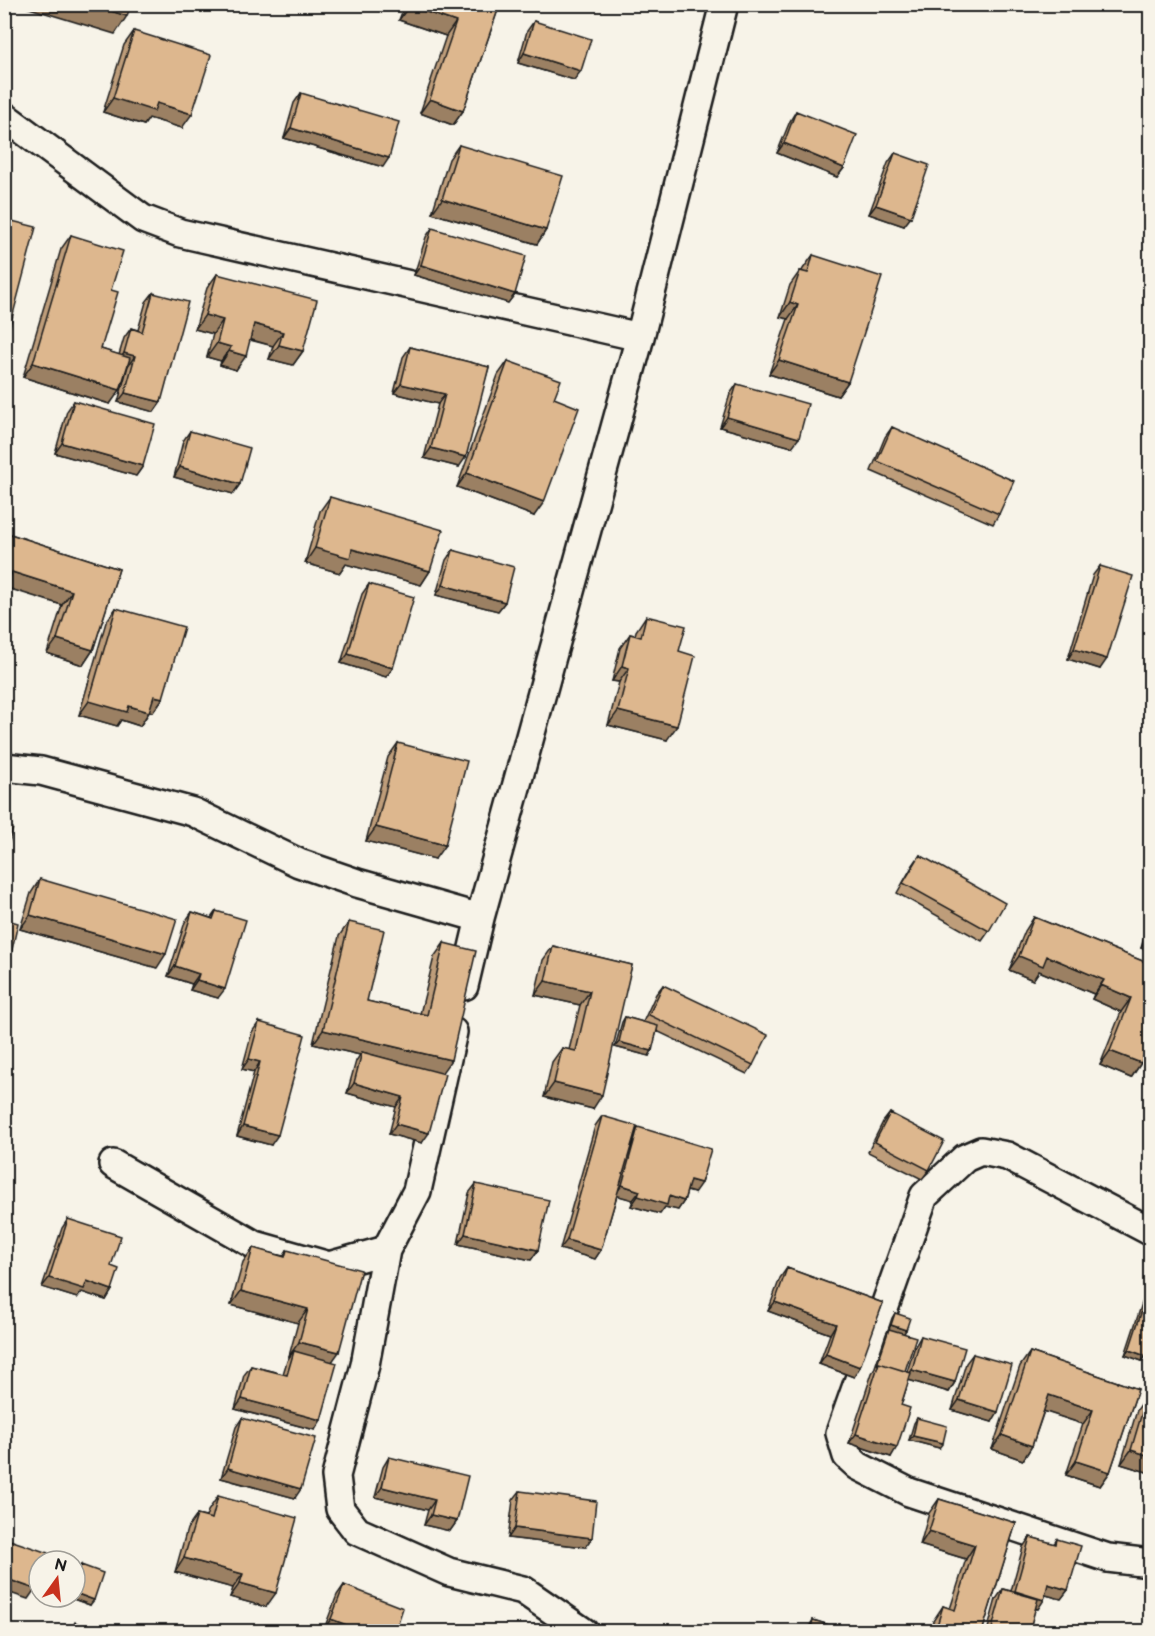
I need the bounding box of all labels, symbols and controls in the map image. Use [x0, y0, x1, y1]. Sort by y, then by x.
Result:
north arrow [27, 1549, 87, 1609]
text: N [52, 1555, 69, 1577]

